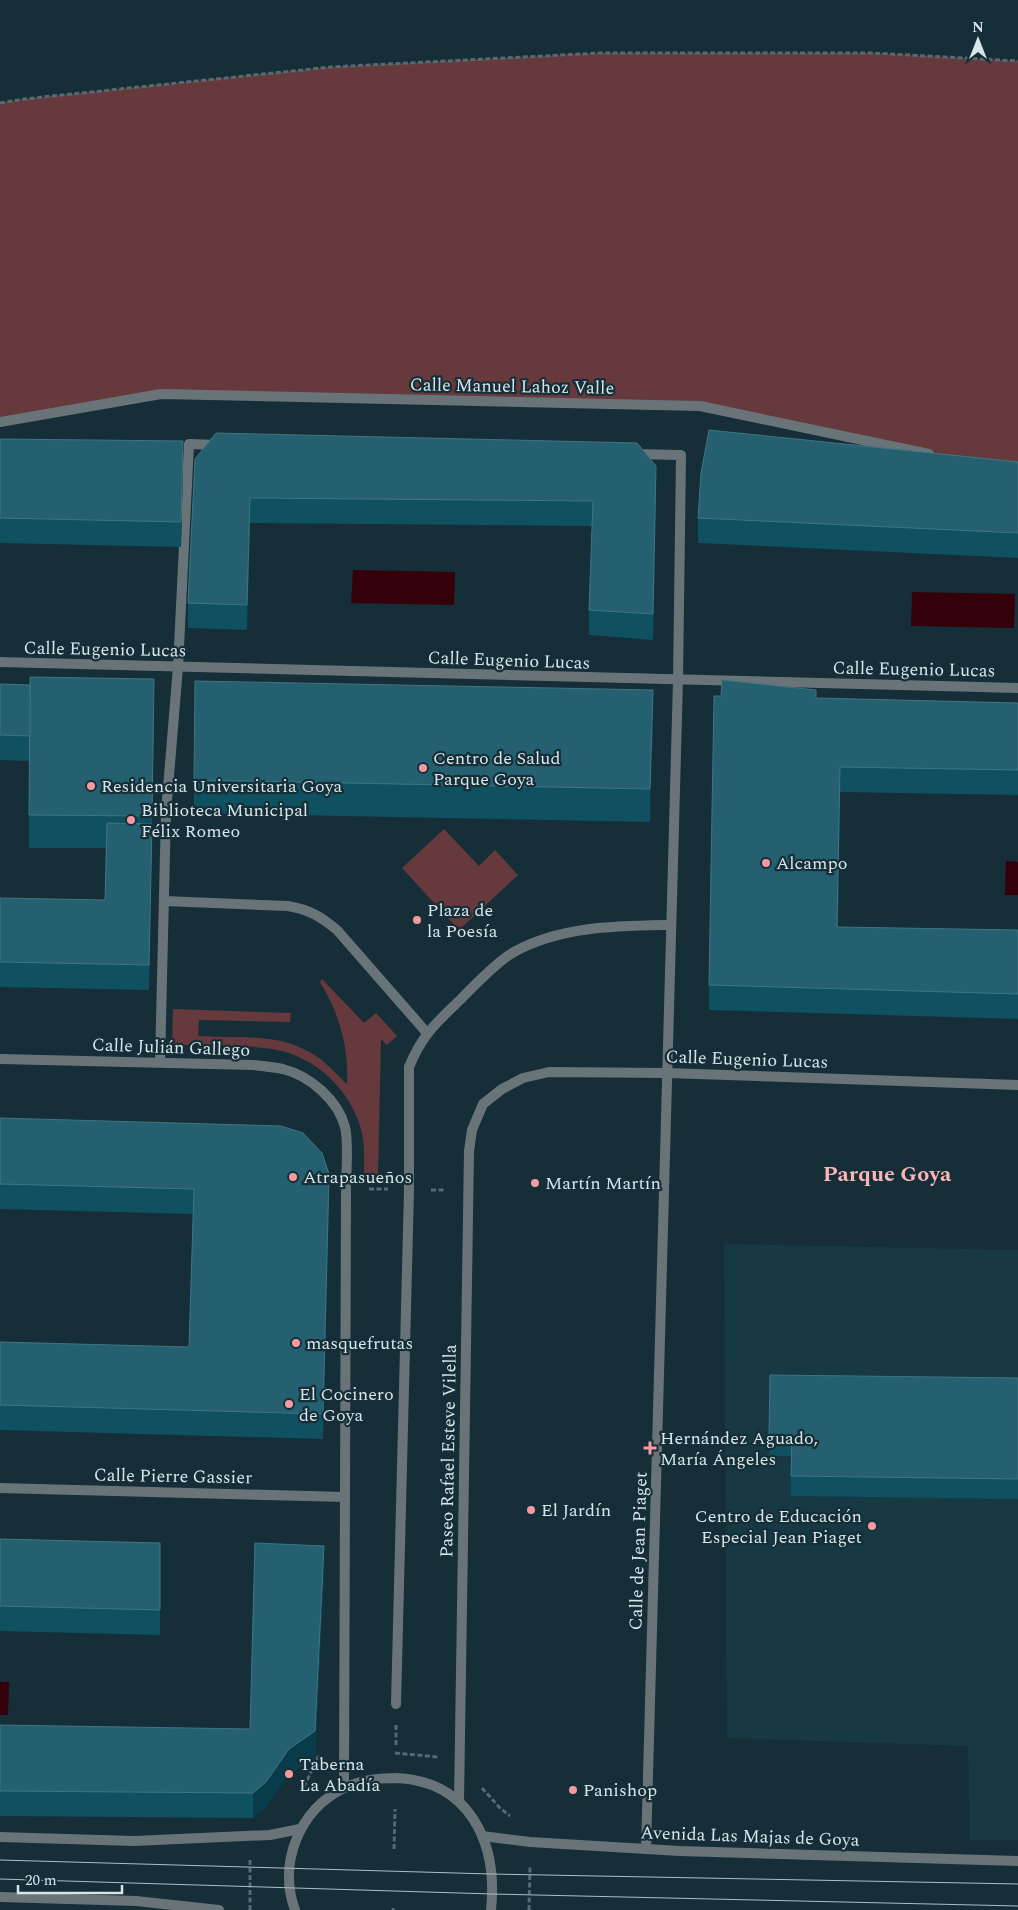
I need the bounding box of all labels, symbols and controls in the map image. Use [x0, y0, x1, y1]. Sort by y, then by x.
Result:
north arrow [953, 15, 1003, 65]
text: N [972, 17, 984, 38]
street label: Calle Manuel Lahoz Valle [410, 371, 614, 402]
street label: Calle Eugenio Lucas [23, 635, 187, 664]
street label: Calle Eugenio Lucas [427, 644, 591, 677]
street label: Calle Eugenio Lucas [832, 655, 996, 684]
place label: Centro de Salud Parque Goya [433, 745, 561, 793]
marker: Centro de Salud Parque Goya [417, 762, 429, 774]
place label: Residencia Universitaria Goya [101, 773, 342, 800]
marker: Residencia Universitaria Goya [85, 780, 97, 792]
place label: Biblioteca Municipal Félix Romeo [141, 797, 308, 845]
marker: Biblioteca Municipal Félix Romeo [125, 814, 137, 826]
place label: Alcampo [776, 850, 848, 877]
marker: Alcampo [760, 857, 772, 869]
place label: Plaza de la Poesía [427, 897, 498, 945]
marker: Plaza de la Poesía [411, 914, 423, 926]
street label: Calle Julián Gallego [91, 1031, 251, 1064]
street label: Calle Eugenio Lucas [665, 1043, 829, 1076]
district label: Parque Goya [823, 1158, 952, 1191]
place label: Atrapasueños [303, 1164, 412, 1191]
place label: Martín Martín [545, 1170, 661, 1197]
marker: Atrapasueños [287, 1171, 299, 1183]
marker: Martín Martín [529, 1177, 541, 1189]
place label: masquefrutas [306, 1330, 413, 1357]
marker: masquefrutas [290, 1337, 302, 1349]
street label: Paseo Rafael Esteve Vilella [433, 1344, 464, 1558]
place label: El Cocinero de Goya [299, 1381, 394, 1429]
marker: El Cocinero de Goya [283, 1398, 295, 1410]
place label: Hernández Aguado, María Ángeles [660, 1425, 818, 1473]
marker: Hernández Aguado, María Ángeles [644, 1442, 656, 1454]
street label: Calle Pierre Gassier [94, 1462, 252, 1491]
street label: Calle de Jean Piaget [622, 1471, 655, 1631]
place label: El Jardín [541, 1497, 611, 1524]
place label: Centro de Educación Especial Jean Piaget [695, 1503, 862, 1551]
marker: El Jardín [525, 1504, 537, 1516]
marker: Centro de Educación Especial Jean Piaget [866, 1520, 878, 1532]
place label: Taberna La Abadía [299, 1751, 380, 1799]
marker: Taberna La Abadía [283, 1768, 295, 1780]
place label: Panishop [583, 1777, 657, 1804]
marker: Panishop [567, 1784, 579, 1796]
street label: Avenida Las Majas de Goya [640, 1819, 860, 1854]
scale bar [18, 1862, 121, 1894]
text: 20 m [25, 1869, 57, 1892]

